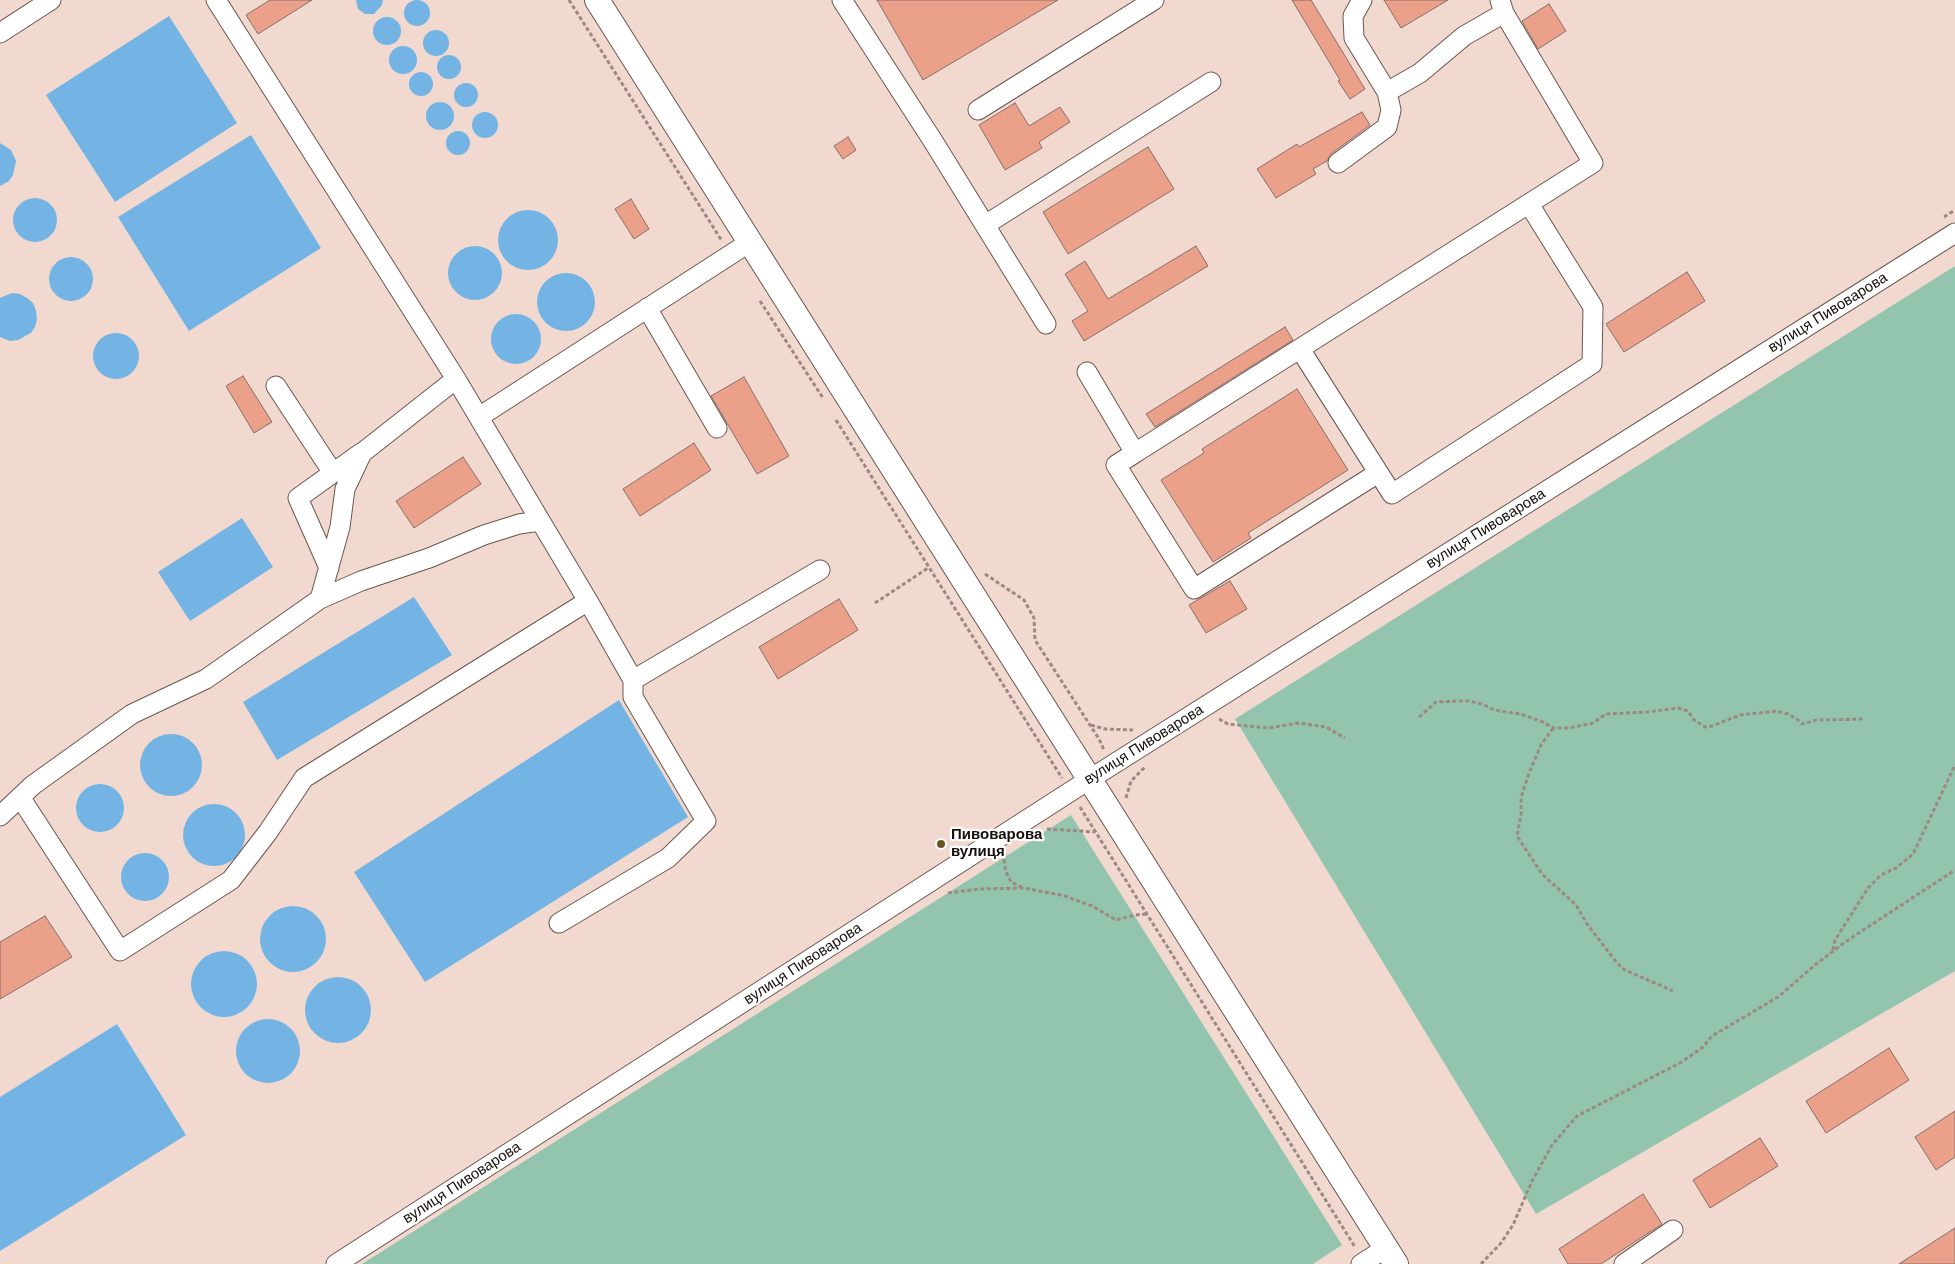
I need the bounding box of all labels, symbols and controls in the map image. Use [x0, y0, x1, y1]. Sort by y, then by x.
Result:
street label: вулиця Пивоварова [1765, 269, 1891, 357]
street label: вулиця Пивоварова [1423, 485, 1549, 573]
street label: вулиця Пивоварова [1081, 701, 1207, 789]
place label: Пивоварова вулиця [951, 826, 1042, 861]
marker: Пивоварова вулиця [935, 838, 947, 850]
street label: вулиця Пивоварова [741, 919, 865, 1009]
street label: вулиця Пивоварова [400, 1138, 524, 1228]

